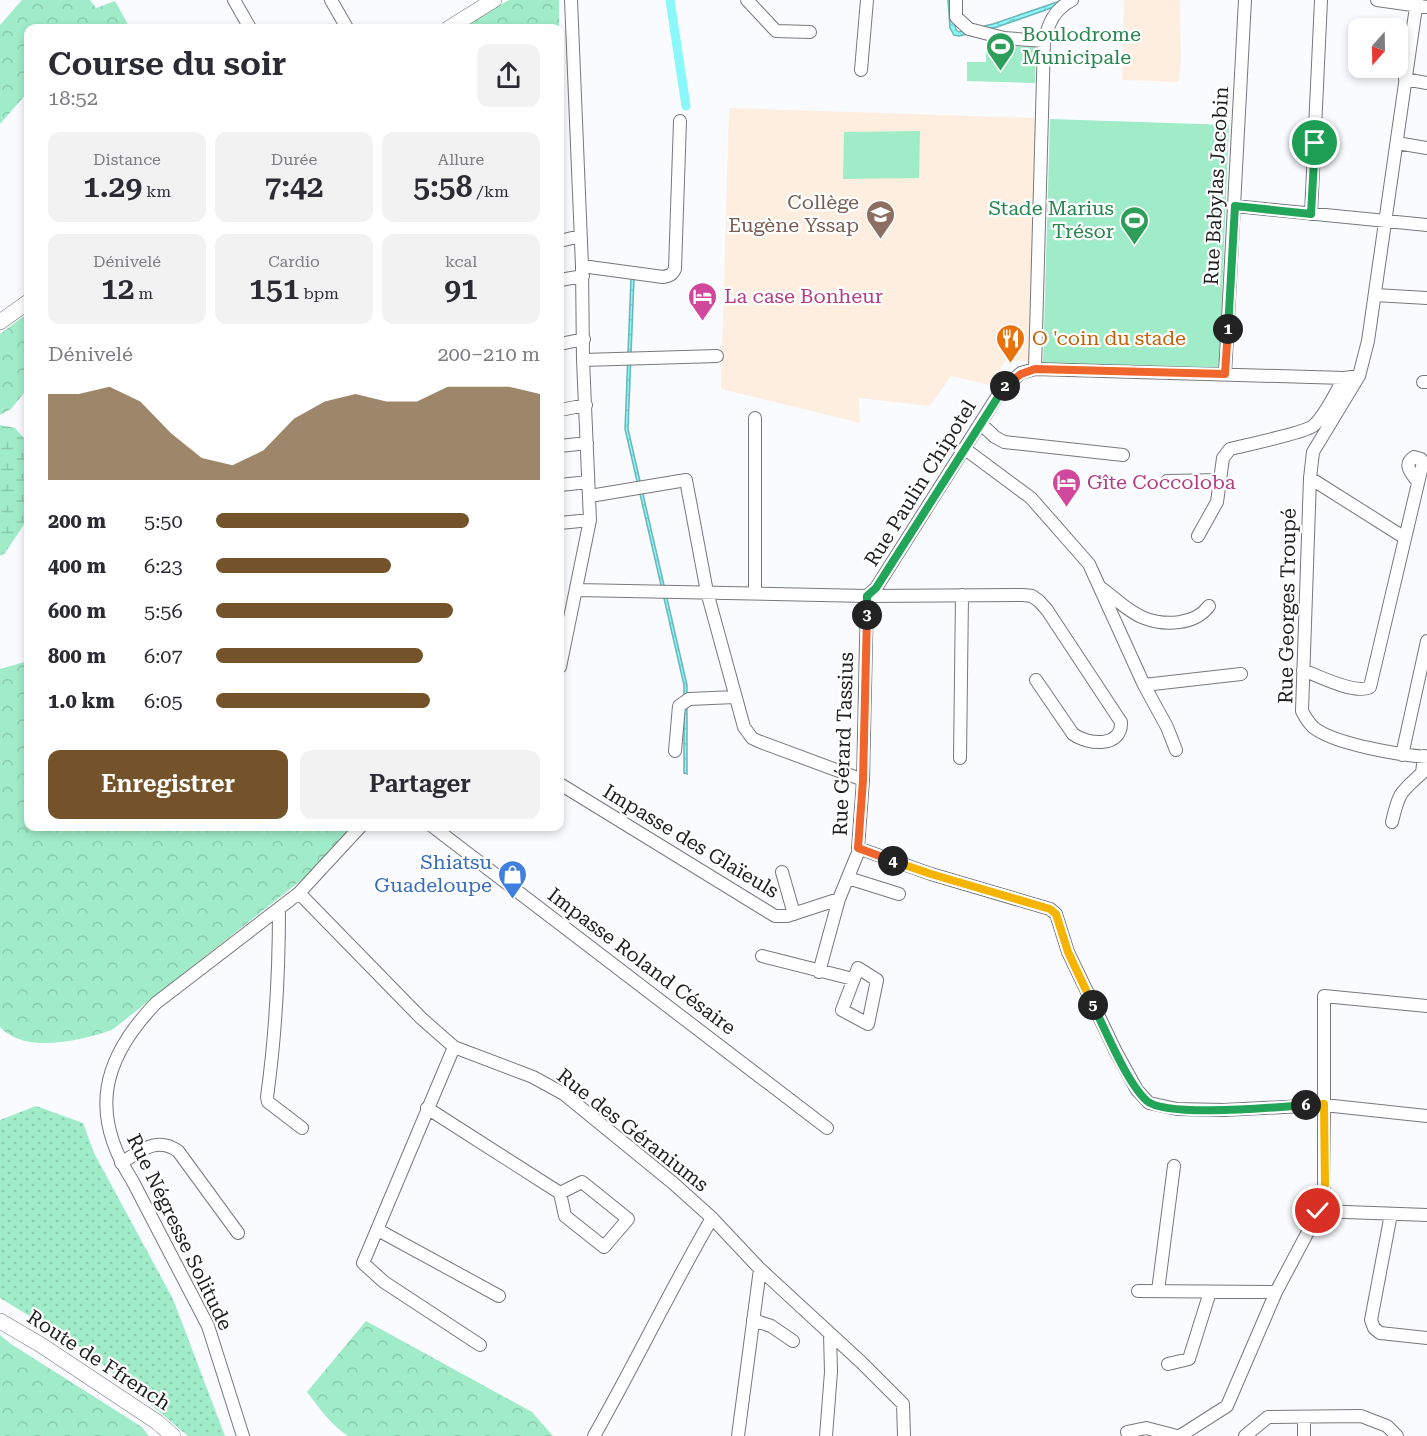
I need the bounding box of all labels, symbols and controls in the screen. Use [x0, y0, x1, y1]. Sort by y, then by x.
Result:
north arrow [1348, 18, 1408, 78]
map controls [1348, 18, 1408, 78]
place label: Boulodrome Municipale [1022, 22, 1141, 69]
sports icon: Boulodrome Municipale [985, 30, 1017, 72]
text: Course du soir [48, 44, 286, 83]
button: share [477, 44, 540, 107]
text: 18:52 [48, 86, 98, 110]
street label: Rue Babylas Jacobin [1199, 86, 1233, 286]
pin [1289, 117, 1340, 168]
icon: arrive [1298, 126, 1331, 159]
text: Distance [93, 150, 161, 169]
text: Durée [271, 150, 317, 169]
text: Allure [438, 150, 484, 169]
text: 1.29 [83, 169, 142, 204]
text: 7:42 [264, 169, 324, 204]
text: 5:58 [413, 169, 472, 204]
text: km [142, 182, 171, 201]
text: /km [472, 182, 509, 201]
place label: Collège Eugène Yssap [728, 190, 859, 237]
place label: Stade Marius Trésor [989, 196, 1114, 243]
school or university icon: Collège Eugène Yssap [864, 198, 896, 240]
sports icon: Stade Marius Trésor [1119, 204, 1151, 246]
text: Dénivelé [93, 252, 161, 271]
text: Cardio [268, 252, 320, 271]
text: kcal [445, 252, 477, 271]
text: 12 [101, 271, 134, 306]
text: 151 [249, 271, 299, 306]
text: 91 [444, 271, 478, 306]
hotel icon: La case Bonheur [687, 280, 719, 322]
text: m [134, 284, 153, 303]
text: bpm [299, 284, 339, 303]
place label: La case Bonheur [724, 284, 883, 308]
pin: 1 [1213, 314, 1243, 344]
text: 1 [1224, 319, 1232, 338]
restaurant icon: O 'coin du stade [995, 322, 1027, 364]
place label: O 'coin du stade [1032, 326, 1186, 350]
text: Dénivelé [48, 342, 133, 366]
text: 200–210 m [437, 342, 540, 366]
pin: 2 [990, 371, 1020, 401]
text: 2 [1001, 376, 1009, 395]
street label: Rue Paulin Chipotel [859, 396, 981, 570]
hotel icon: Gîte Coccoloba [1050, 466, 1082, 508]
place label: Gîte Coccoloba [1087, 470, 1236, 494]
street label: Rue Georges Troupé [1273, 508, 1301, 704]
text: 200 m [48, 509, 106, 533]
text: 5:50 [144, 509, 183, 533]
text: 400 m [48, 554, 106, 578]
text: 6:23 [144, 554, 183, 578]
text: 600 m [48, 599, 106, 623]
text: 5:56 [144, 599, 183, 623]
pin: 3 [852, 600, 882, 630]
text: 3 [863, 605, 871, 624]
text: 800 m [48, 644, 106, 668]
text: 6:07 [144, 644, 183, 668]
street label: Rue Gérard Tassius [828, 652, 858, 836]
text: 1.0 km [48, 689, 115, 713]
text: 6:05 [144, 689, 183, 713]
button: Enregistrer [48, 750, 288, 819]
button: Partager [300, 750, 540, 819]
street label: Impasse des Glaïeuls [599, 779, 783, 903]
pin: 4 [878, 846, 908, 876]
place label: Shiatsu Guadeloupe [374, 850, 493, 897]
text: 4 [889, 851, 897, 870]
shop icon: Shiatsu Guadeloupe [497, 858, 529, 900]
street label: Impasse Roland Césaire [543, 882, 741, 1040]
pin: 5 [1078, 990, 1108, 1020]
text: 5 [1089, 995, 1097, 1014]
street label: Rue des Géraniums [552, 1063, 714, 1197]
pin: 6 [1291, 1090, 1321, 1120]
text: 6 [1302, 1095, 1310, 1114]
street label: Rue Négresse Solitude [122, 1130, 238, 1334]
pin [1292, 1185, 1343, 1236]
icon: check [1301, 1194, 1334, 1227]
street label: Route de Ffrench [23, 1305, 175, 1415]

